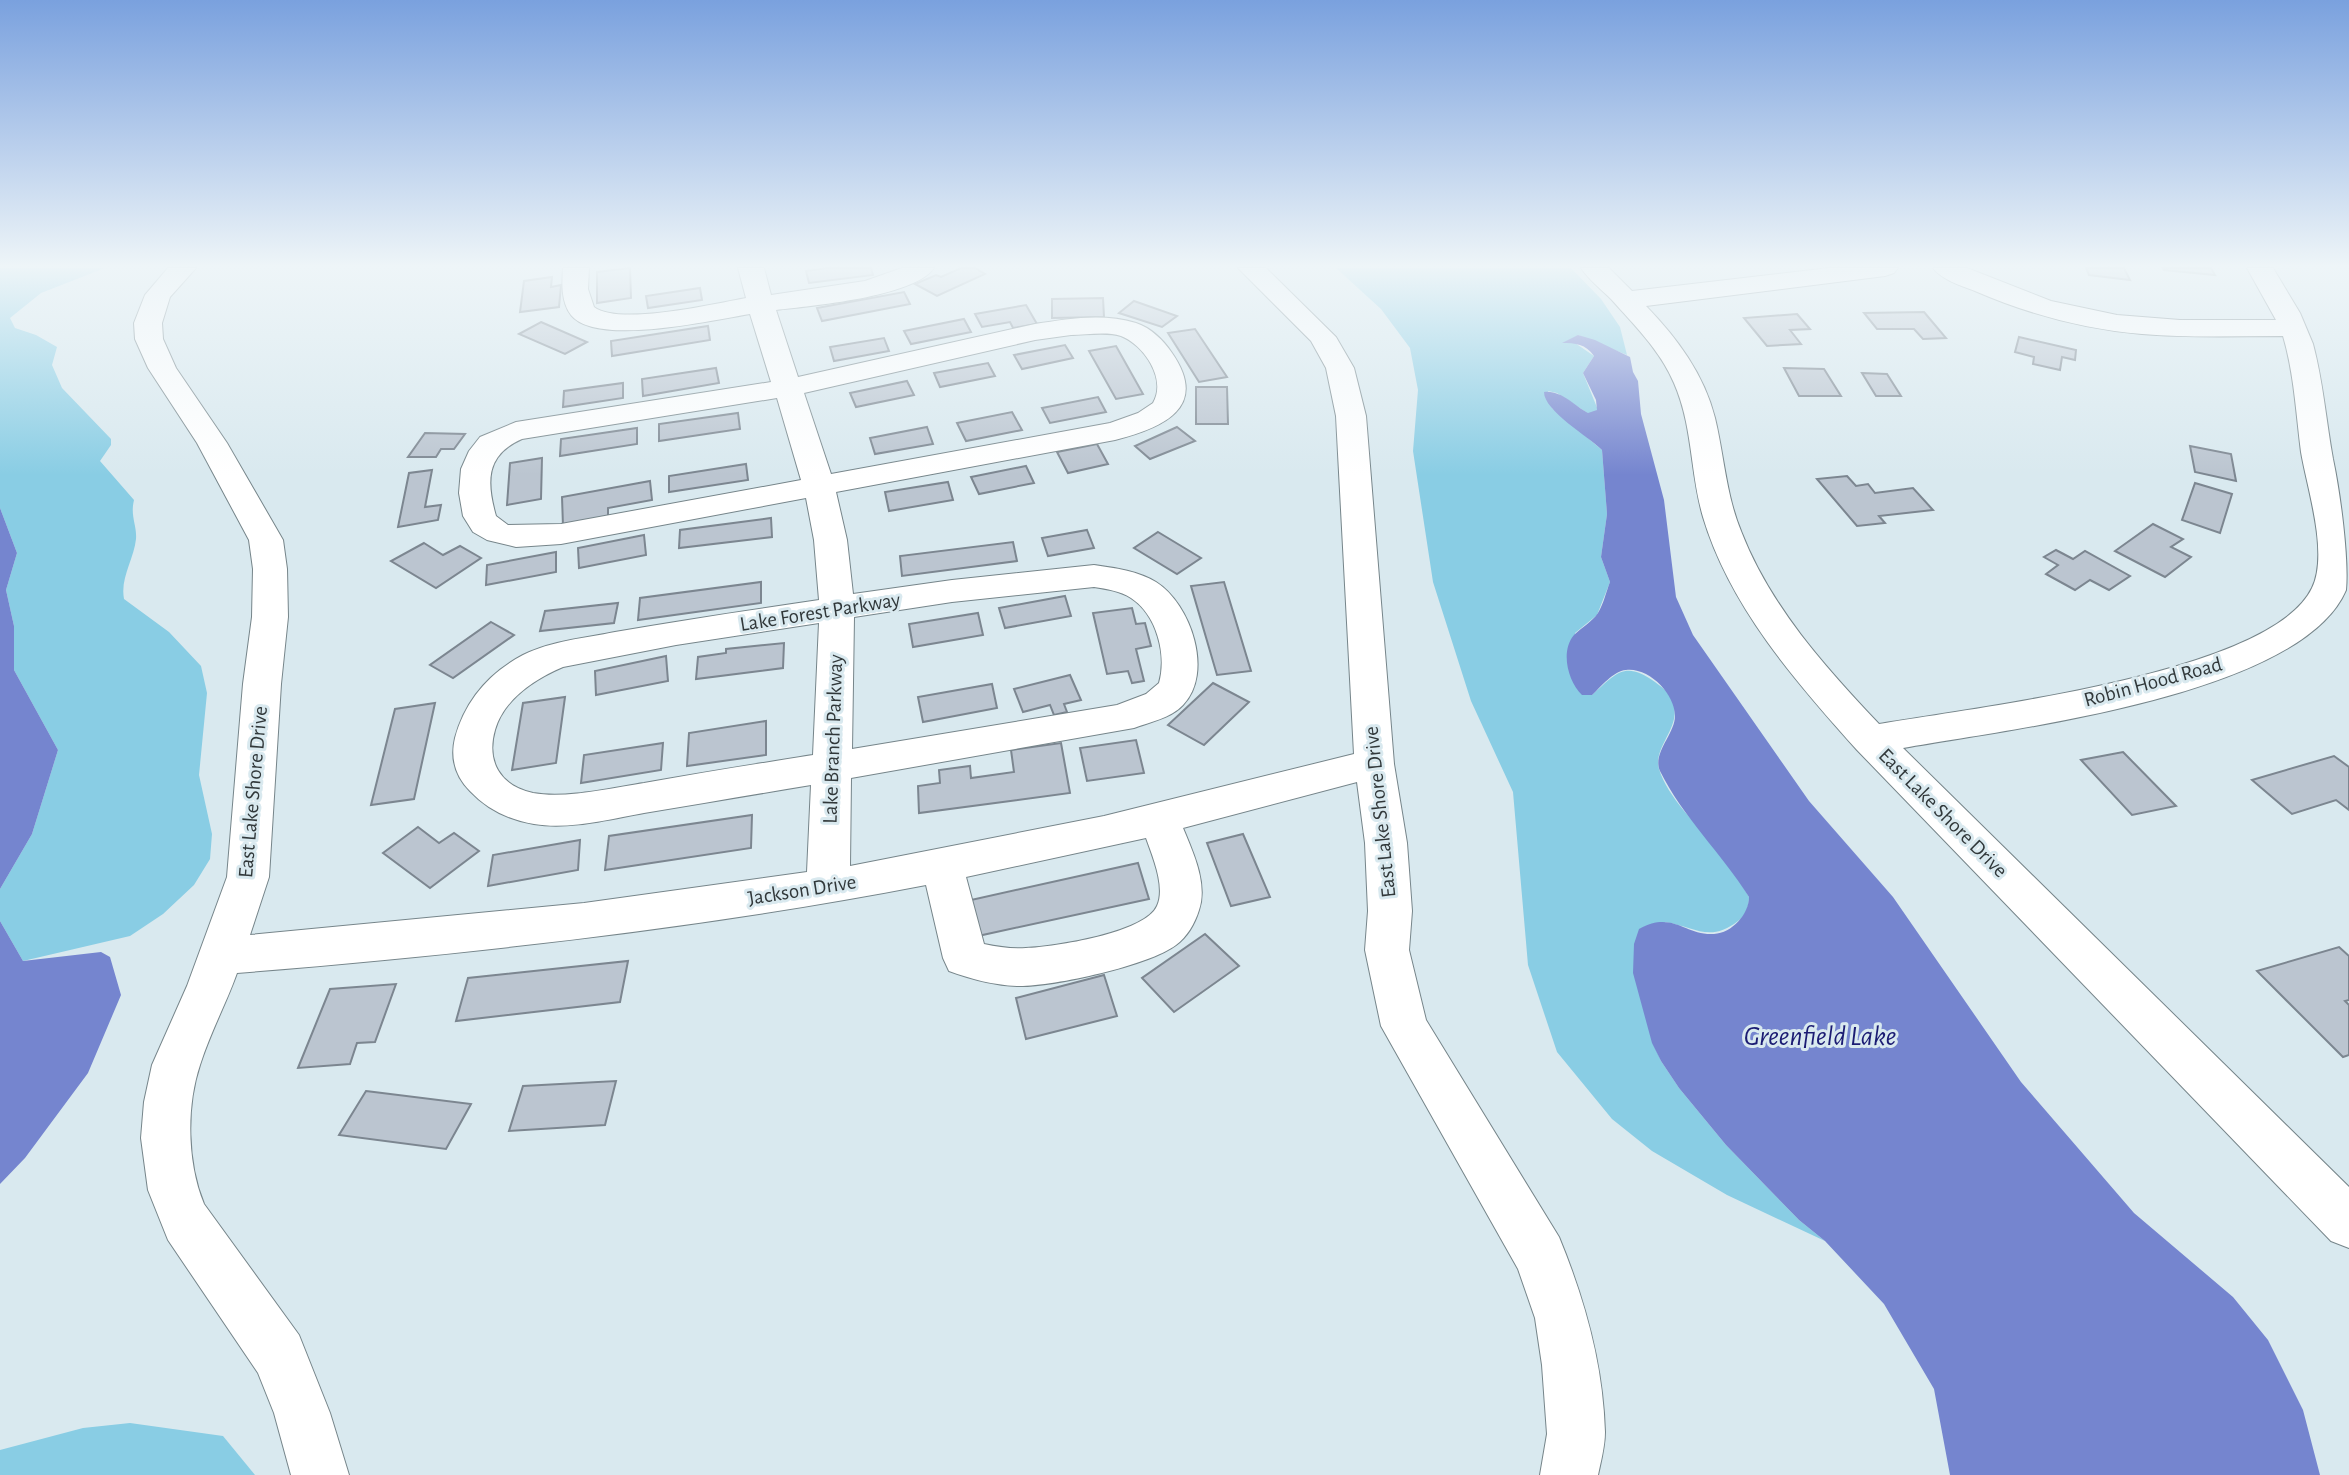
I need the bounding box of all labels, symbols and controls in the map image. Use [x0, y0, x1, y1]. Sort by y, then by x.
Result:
street label: Lake Forest Parkway [738, 589, 902, 635]
street label: Robin Hood Road [2082, 653, 2224, 711]
street label: Lake Branch Parkway [820, 654, 846, 824]
street label: East Lake Shore Drive [235, 705, 271, 879]
street label: East Lake Shore Drive [1361, 725, 1399, 899]
street label: East Lake Shore Drive [1875, 745, 2011, 881]
street label: Jackson Drive [746, 871, 858, 909]
water label: Greenfield Lake [1744, 1023, 1896, 1051]

